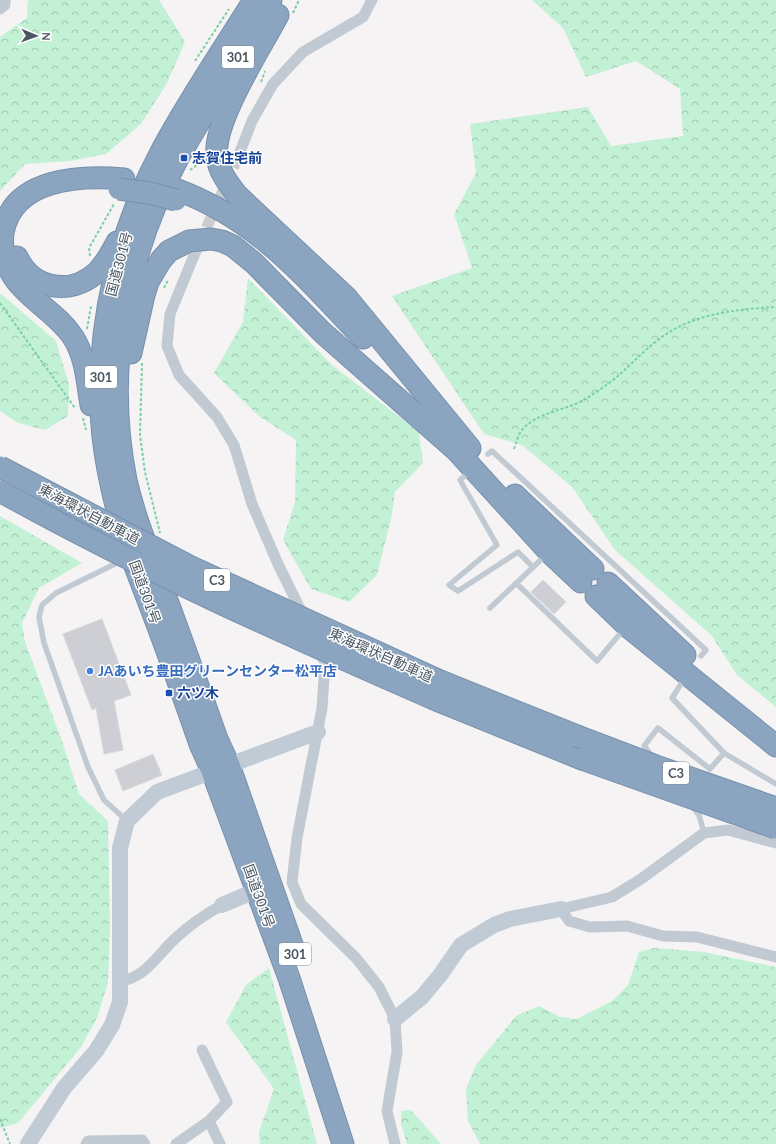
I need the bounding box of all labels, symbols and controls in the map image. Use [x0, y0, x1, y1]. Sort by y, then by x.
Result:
north arrow [16, 16, 56, 56]
text: N [40, 32, 53, 41]
road number: 301 [222, 46, 254, 68]
place label: 志賀住宅前 [192, 149, 262, 166]
marker: 志賀住宅前 [179, 153, 189, 163]
street label: 国道301号 [102, 230, 135, 298]
road number: 301 [85, 366, 117, 388]
street label: 東海環状自動車道 [36, 480, 143, 547]
street label: 国道301号 [126, 558, 165, 626]
road number: C3 [204, 569, 230, 591]
street label: 東海環状自動車道 [327, 624, 436, 685]
place label: JAあいち豊田グリーンセンター松平店 [98, 662, 337, 679]
marker: JAあいち豊田グリーンセンター松平店 [85, 666, 95, 676]
place label: 六ツ木 [177, 684, 219, 701]
marker: 六ツ木 [164, 688, 174, 698]
road number: C3 [663, 762, 689, 784]
street label: 国道301号 [240, 862, 279, 930]
road number: 301 [279, 943, 311, 965]

